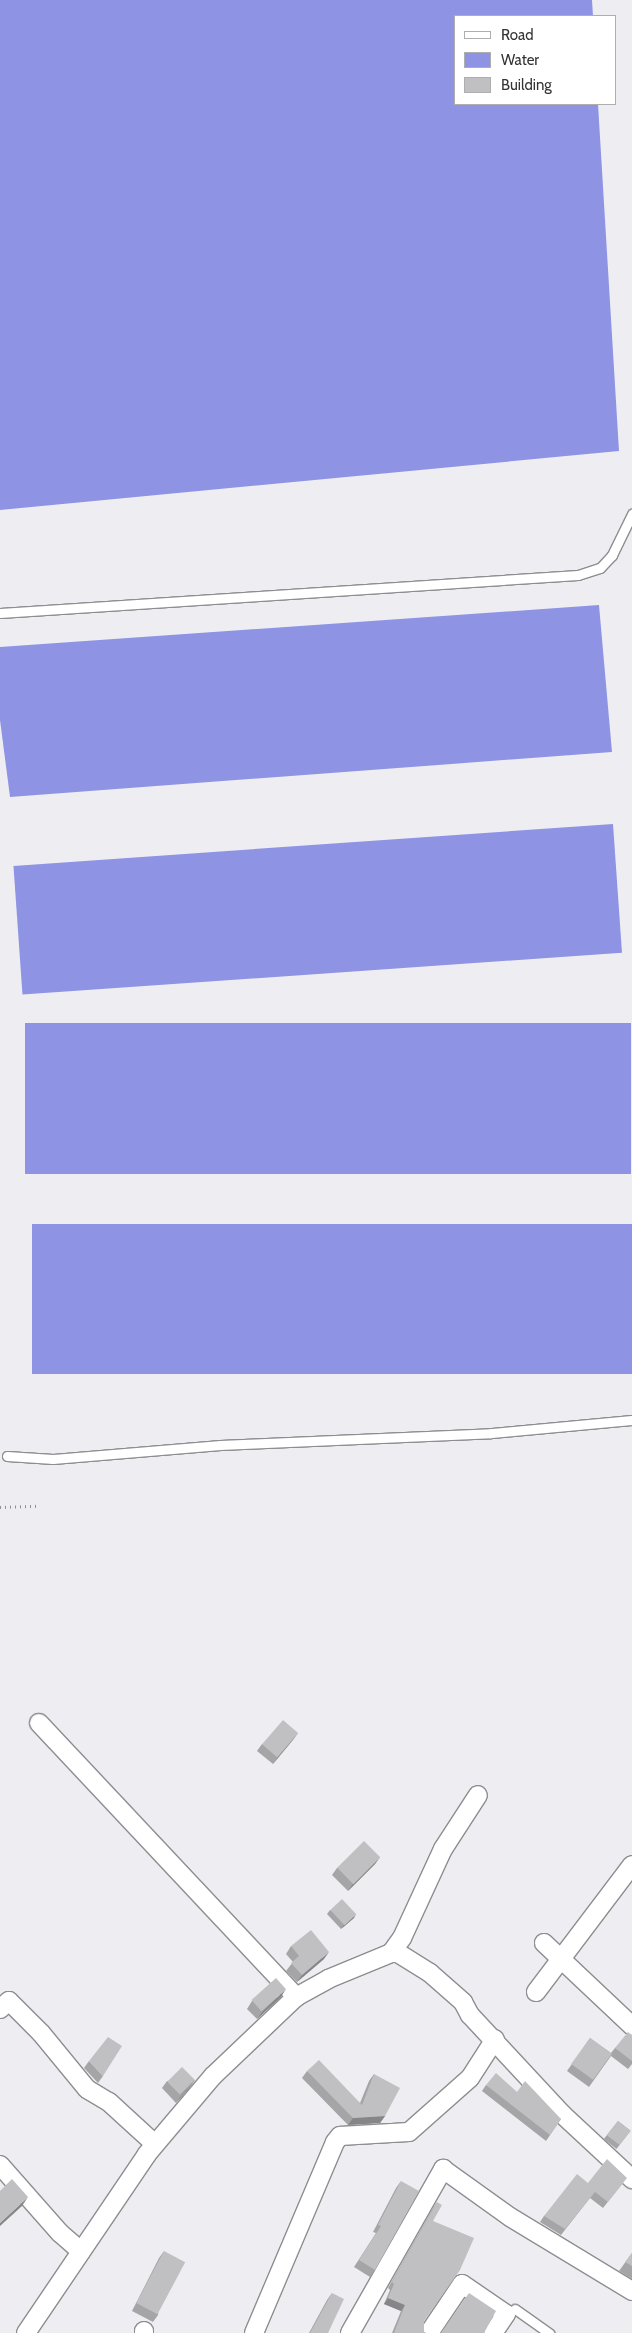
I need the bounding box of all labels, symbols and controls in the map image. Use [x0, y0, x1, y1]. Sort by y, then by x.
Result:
legend [454, 15, 617, 105]
text: Road [501, 26, 534, 44]
text: Water [501, 51, 539, 69]
text: Building [501, 76, 552, 94]

